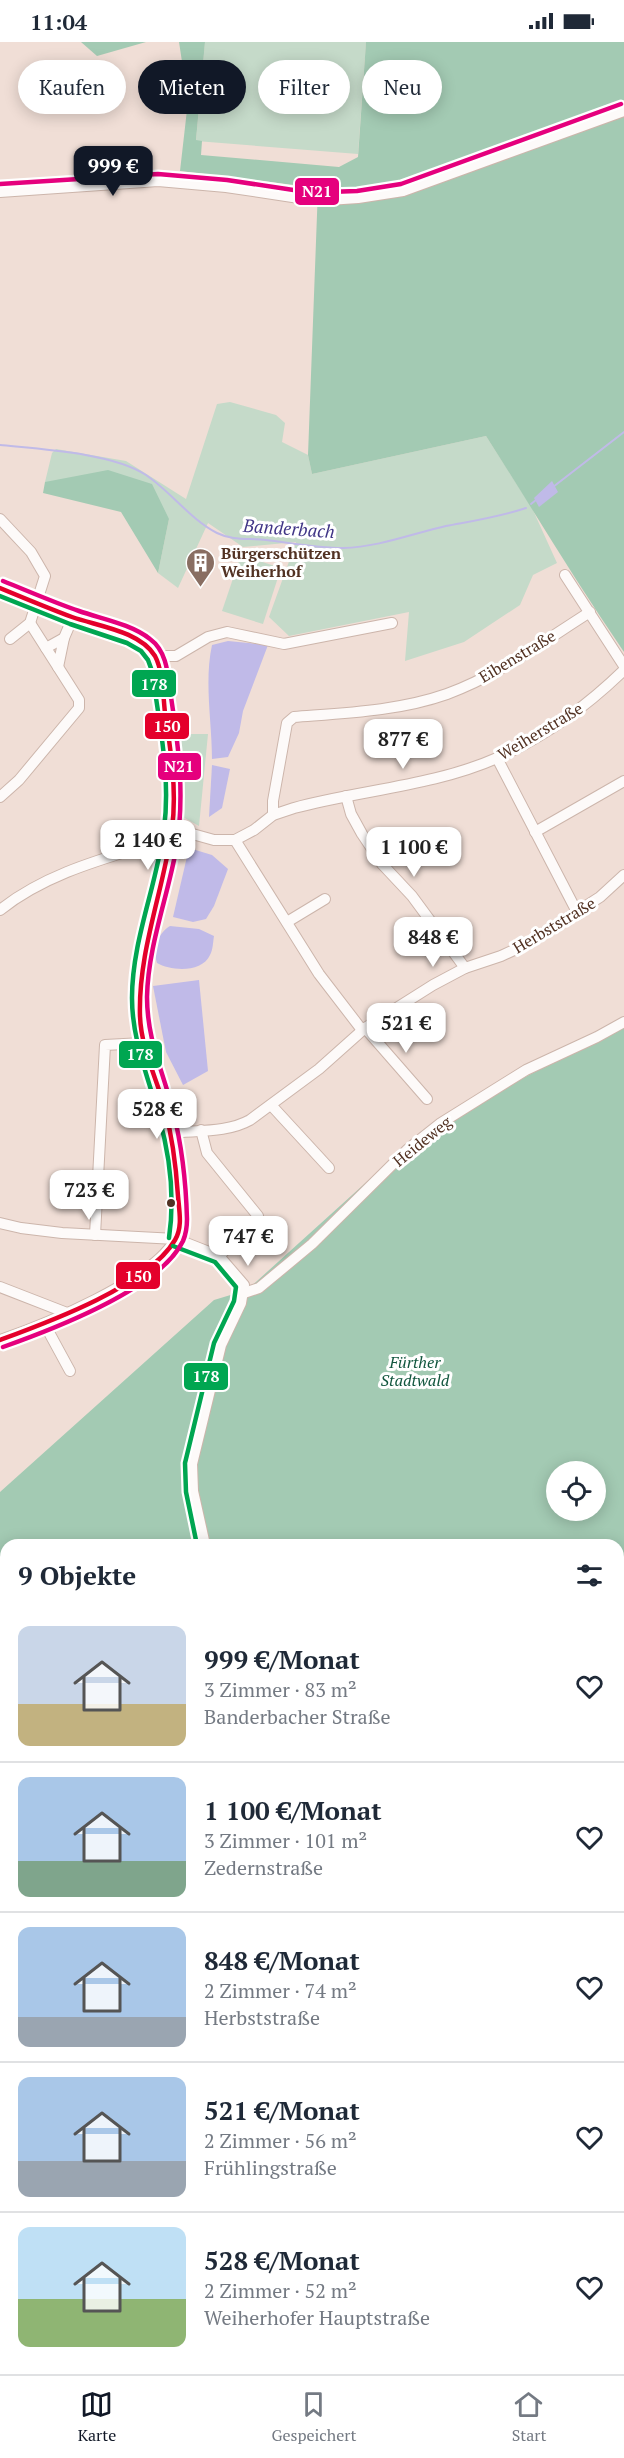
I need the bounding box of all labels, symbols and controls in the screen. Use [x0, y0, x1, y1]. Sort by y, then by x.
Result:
text: 11:04 [30, 7, 87, 36]
chip: Kaufen [18, 60, 126, 114]
chip: Mieten [138, 60, 246, 114]
chip: Filter [258, 60, 350, 114]
chip: Neu [362, 60, 442, 114]
pin: 999 € [71, 146, 155, 197]
text: 999 € [88, 152, 138, 179]
line badge: N21 [294, 177, 340, 206]
text: N21 [302, 180, 332, 202]
water label: Banderbach [241, 513, 336, 543]
place label: Bürgerschützen Weiherhof [221, 542, 342, 582]
building icon: Bürgerschützen Weiherhof [184, 546, 216, 588]
street label: Eibenstraße [475, 624, 559, 688]
line badge: 178 [131, 669, 177, 698]
text: 178 [140, 673, 168, 695]
street label: Weiherstraße [493, 697, 587, 765]
line badge: 150 [144, 712, 190, 740]
text: 150 [153, 715, 181, 737]
pin: 877 € [361, 719, 445, 770]
text: 877 € [378, 725, 428, 752]
line badge: N21 [157, 752, 202, 781]
text: N21 [164, 755, 194, 777]
pin: 2 140 € [93, 820, 203, 871]
text: 2 140 € [114, 826, 182, 853]
pin: 1 100 € [359, 827, 469, 878]
text: 1 100 € [380, 833, 448, 860]
street label: Herbststraße [509, 892, 599, 958]
pin: 848 € [391, 917, 475, 968]
text: 848 € [408, 923, 458, 950]
pin: 521 € [364, 1003, 448, 1054]
text: 521 € [381, 1009, 431, 1036]
line badge: 178 [118, 1040, 163, 1069]
text: 178 [126, 1043, 154, 1065]
pin: 528 € [115, 1089, 199, 1140]
text: 528 € [132, 1095, 182, 1122]
street label: Heideweg [388, 1110, 456, 1171]
pin: 723 € [47, 1170, 131, 1221]
text: 723 € [64, 1176, 114, 1203]
unlabelled marker [165, 1197, 177, 1209]
pin: 747 € [206, 1216, 290, 1267]
text: 747 € [223, 1222, 273, 1249]
line badge: 150 [115, 1261, 161, 1290]
text: 150 [124, 1265, 152, 1287]
park label: Fürther Stadtwald [381, 1351, 450, 1391]
line badge: 178 [183, 1362, 229, 1391]
text: 178 [192, 1365, 220, 1387]
map controls [546, 1461, 606, 1521]
button: locate [546, 1461, 606, 1521]
text: 9 Objekte [18, 1558, 136, 1592]
icon: filters [573, 1559, 606, 1592]
text: 999 €/Monat [204, 1642, 360, 1676]
icon: home [66, 1650, 138, 1722]
icon: heart [573, 1670, 606, 1703]
text: 3 Zimmer · 83 m² [204, 1676, 357, 1703]
text: Banderbacher Straße [204, 1703, 391, 1730]
text: 1 100 €/Monat [204, 1793, 382, 1827]
icon: home [66, 1801, 138, 1873]
icon: heart [573, 1821, 606, 1854]
text: 3 Zimmer · 101 m² [204, 1827, 367, 1854]
text: Zedernstraße [204, 1854, 323, 1881]
text: 848 €/Monat [204, 1943, 360, 1977]
icon: home [66, 1951, 138, 2023]
icon: heart [573, 1971, 606, 2004]
text: 2 Zimmer · 74 m² [204, 1977, 357, 2004]
text: Herbststraße [204, 2004, 320, 2031]
text: 521 €/Monat [204, 2093, 360, 2127]
icon: home [66, 2101, 138, 2173]
icon: heart [573, 2121, 606, 2154]
text: 2 Zimmer · 56 m² [204, 2127, 357, 2154]
text: Frühlingstraße [204, 2154, 337, 2181]
text: 528 €/Monat [204, 2243, 360, 2277]
icon: home [66, 2251, 138, 2323]
icon: heart [573, 2271, 606, 2304]
text: 2 Zimmer · 52 m² [204, 2277, 357, 2304]
text: Weiherhofer Hauptstraße [204, 2304, 430, 2331]
tab: Karte [78, 2388, 116, 2446]
tab: Gespeichert [271, 2388, 356, 2446]
tab: Start [512, 2388, 546, 2446]

